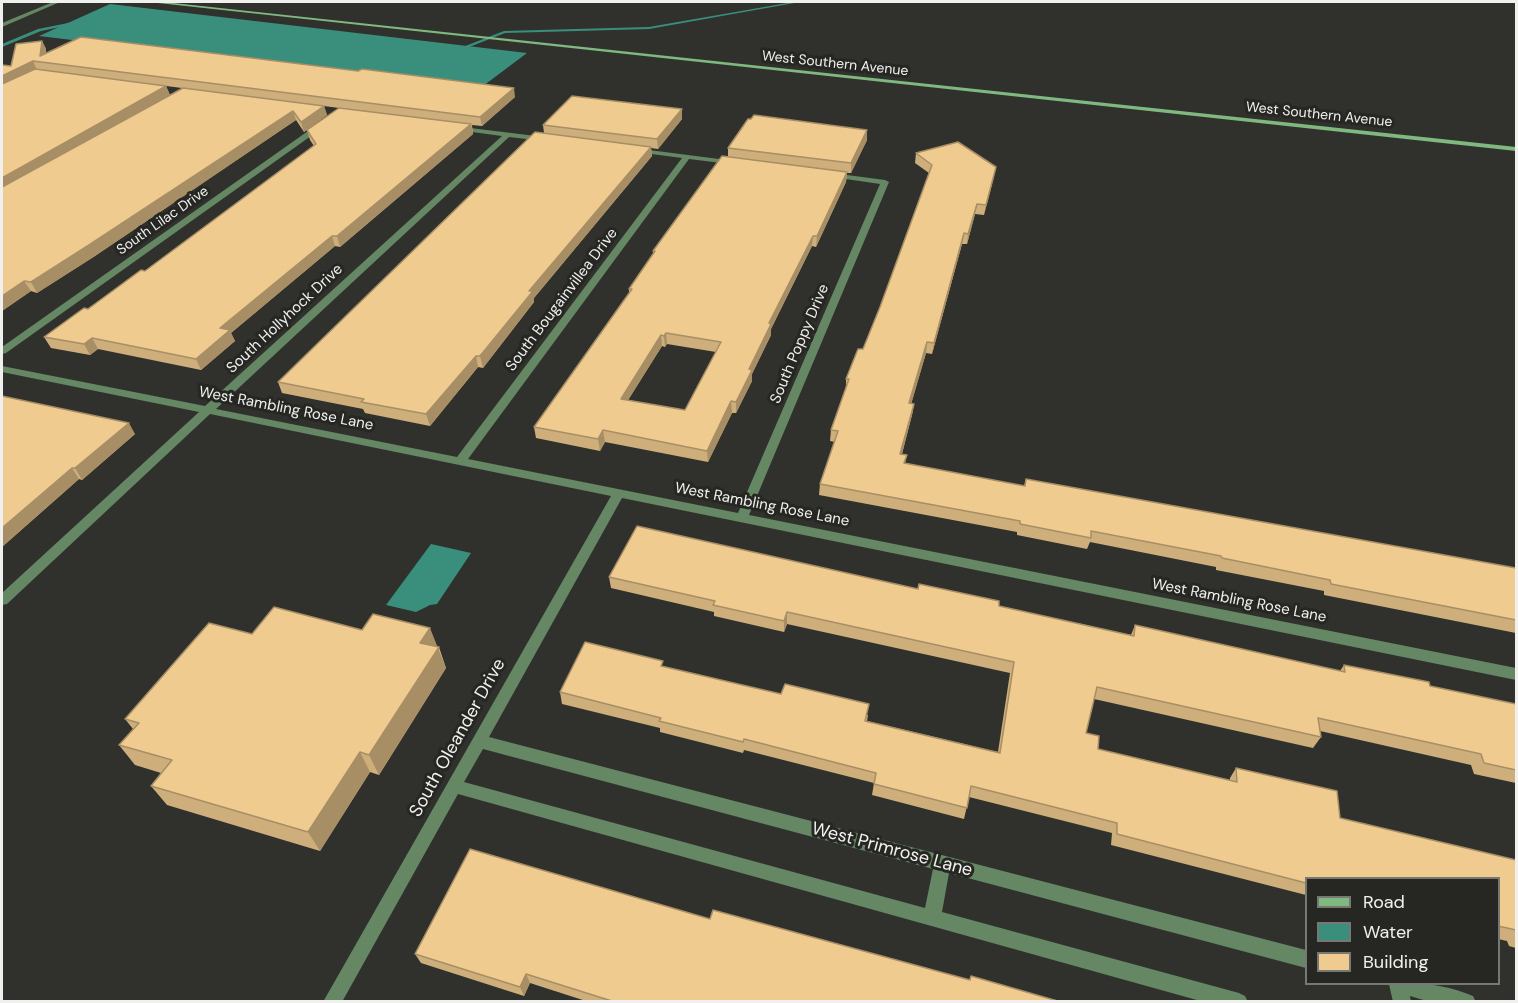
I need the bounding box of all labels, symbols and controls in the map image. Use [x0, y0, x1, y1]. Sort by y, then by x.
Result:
street label: West Southern Avenue [761, 48, 909, 80]
street label: West Southern Avenue [1245, 99, 1393, 131]
street label: South Lilac Drive [114, 183, 212, 259]
street label: South Bougainvillea Drive [502, 225, 622, 375]
street label: South Hollyhock Drive [223, 261, 347, 377]
street label: South Poppy Drive [767, 282, 833, 406]
street label: West Rambling Rose Lane [197, 383, 375, 435]
street label: West Rambling Rose Lane [673, 479, 851, 531]
street label: West Rambling Rose Lane [1150, 575, 1328, 627]
street label: South Oleander Drive [406, 655, 510, 821]
street label: West Primrose Lane [809, 818, 975, 882]
legend [1305, 877, 1500, 985]
text: Road [1363, 890, 1405, 914]
text: Water [1363, 920, 1413, 944]
text: Building [1363, 950, 1428, 974]

